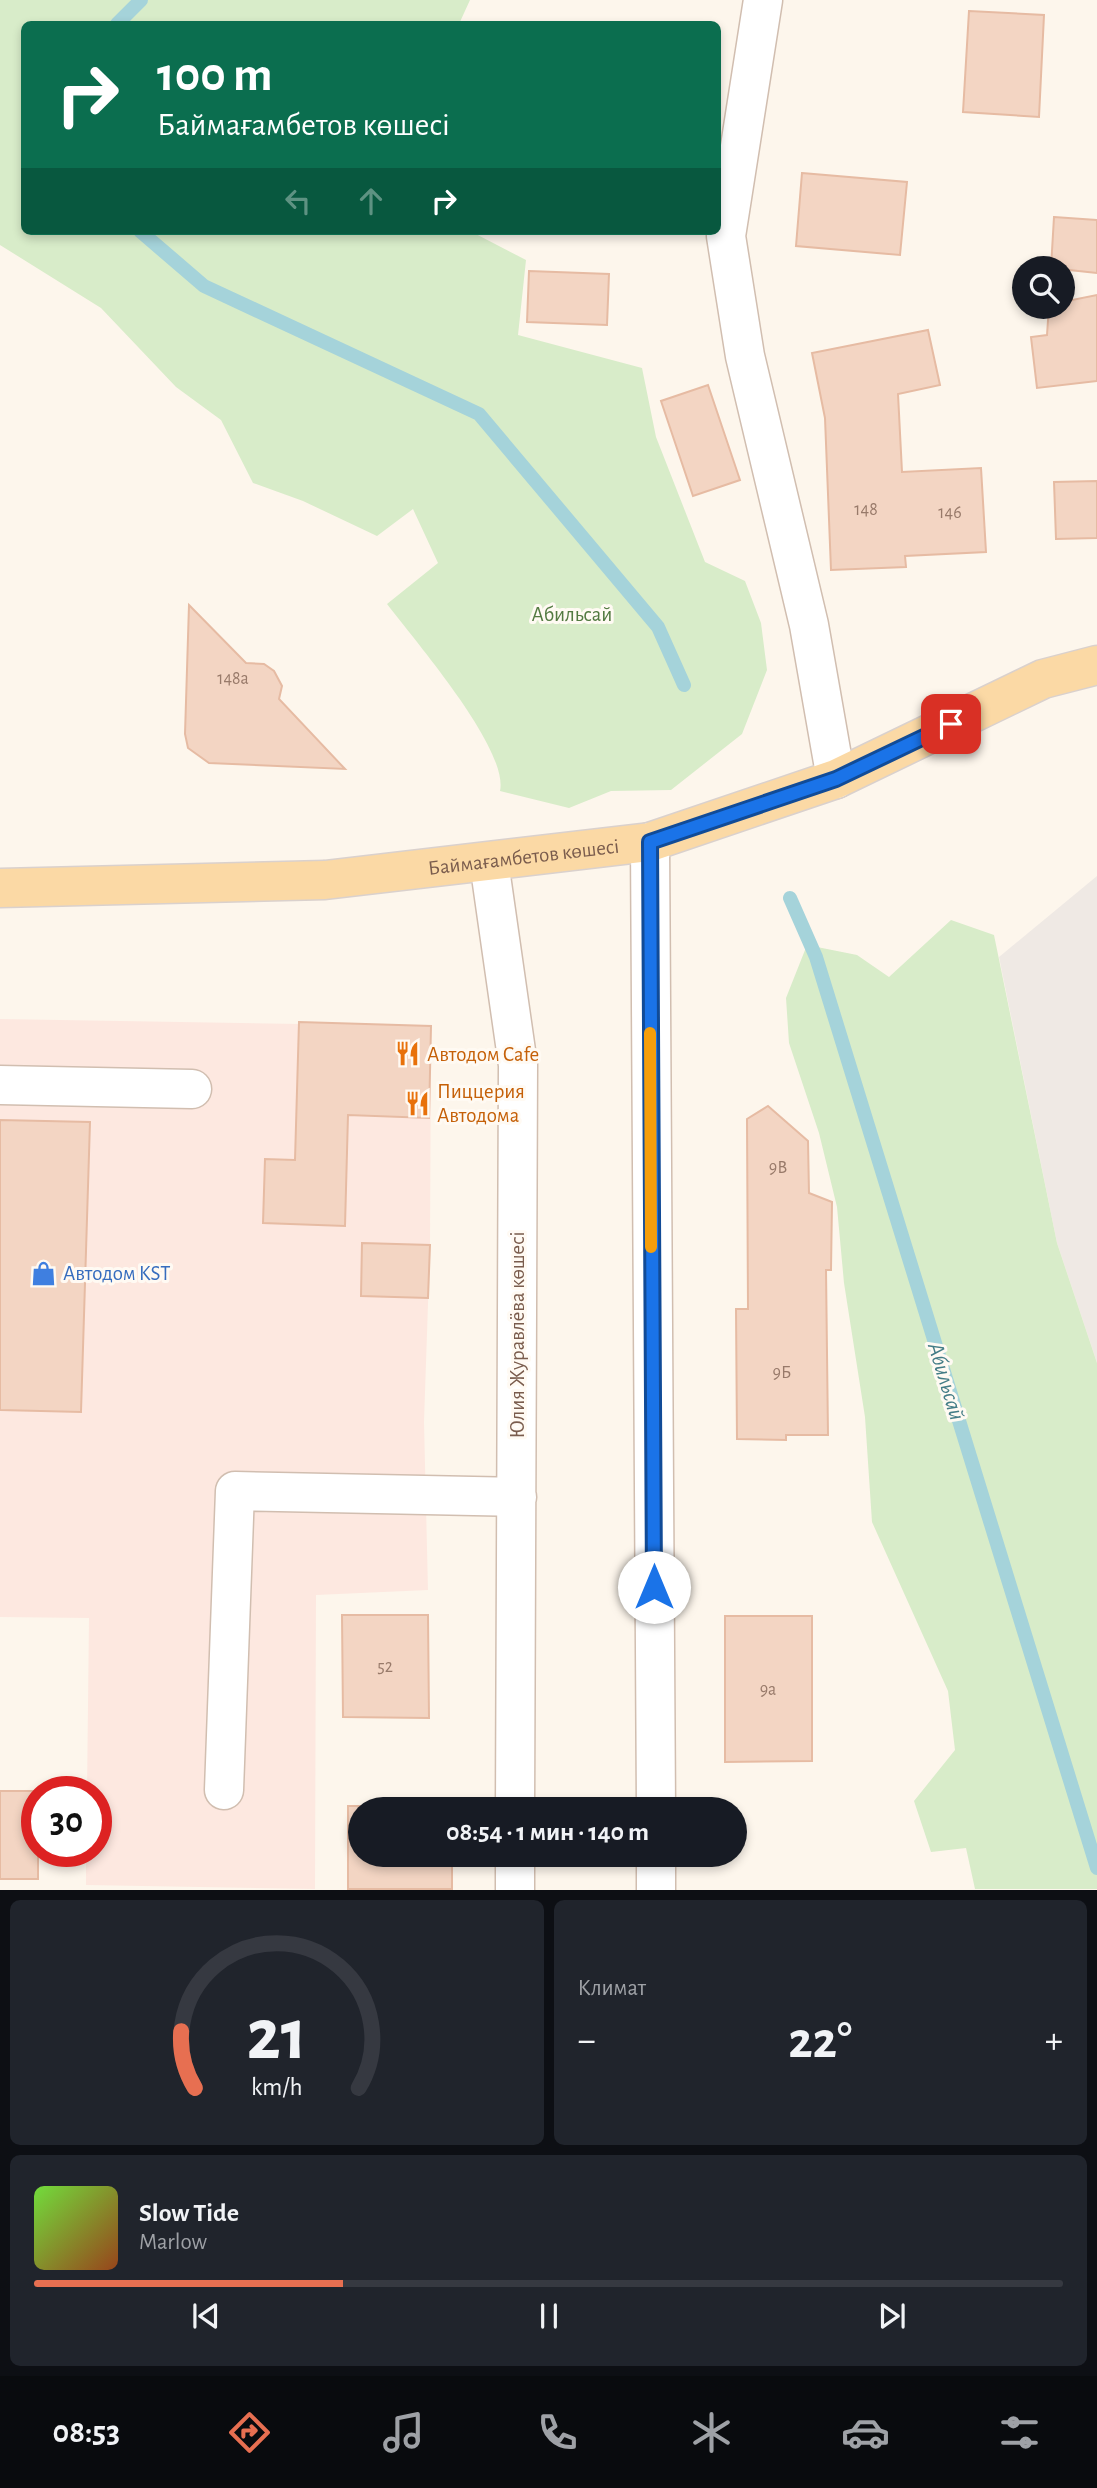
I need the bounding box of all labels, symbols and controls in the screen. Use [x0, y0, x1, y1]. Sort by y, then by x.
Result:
icon: right [42, 49, 133, 140]
text: 100 m [157, 51, 273, 100]
text: Баймағамбетов көшесі [157, 109, 450, 141]
icon: left [279, 182, 317, 220]
icon: ahead [352, 182, 390, 220]
icon: right [425, 182, 463, 220]
map controls [1012, 256, 1075, 319]
button: search [1012, 256, 1075, 319]
house number: 148 [854, 501, 878, 519]
house number: 146 [938, 504, 962, 522]
park label: Абильсай [532, 604, 612, 625]
house number: 148а [217, 670, 249, 688]
pin [921, 694, 981, 754]
icon: arrive [932, 705, 970, 743]
street label: Баймағамбетов көшесі [427, 836, 620, 879]
restaurant icon: Автодом Cafe [393, 1040, 421, 1068]
place label: Автодом Cafe [427, 1044, 539, 1065]
place label: Пиццерия Автодома [437, 1081, 525, 1126]
restaurant icon: Пиццерия Автодома [403, 1089, 431, 1117]
house number: 9В [769, 1159, 787, 1177]
street label: Юлия Журавлёва көшесі [507, 1231, 528, 1439]
shop icon: Автодом KST [29, 1259, 57, 1287]
place label: Автодом KST [63, 1263, 170, 1284]
water label: Абильсай [923, 1339, 968, 1423]
house number: 9Б [773, 1364, 791, 1382]
position arrow [617, 1550, 691, 1624]
house number: 52 [377, 1658, 393, 1676]
house number: 9а [760, 1681, 776, 1699]
speed limit sign: 30 [21, 1776, 112, 1867]
text: 08:54 · 1 мин · 140 m [446, 1819, 649, 1845]
text: Климат [578, 1977, 646, 2000]
text: 21 [247, 2001, 307, 2074]
text: 22° [788, 2015, 852, 2067]
text: − [578, 2022, 596, 2060]
text: + [1045, 2022, 1063, 2060]
text: km/h [251, 2075, 303, 2100]
text: Slow Tide [139, 2200, 239, 2226]
text: Marlow [139, 2231, 207, 2254]
icon: previous [187, 2297, 225, 2335]
icon: pause [530, 2297, 568, 2335]
icon: next [873, 2297, 911, 2335]
icon: directions [225, 2408, 274, 2457]
icon: music [379, 2408, 428, 2457]
icon: phone [533, 2408, 582, 2457]
icon: climate [687, 2408, 736, 2457]
icon: car [841, 2408, 890, 2457]
icon: filters [995, 2408, 1044, 2457]
text: 08:53 [53, 2416, 120, 2448]

